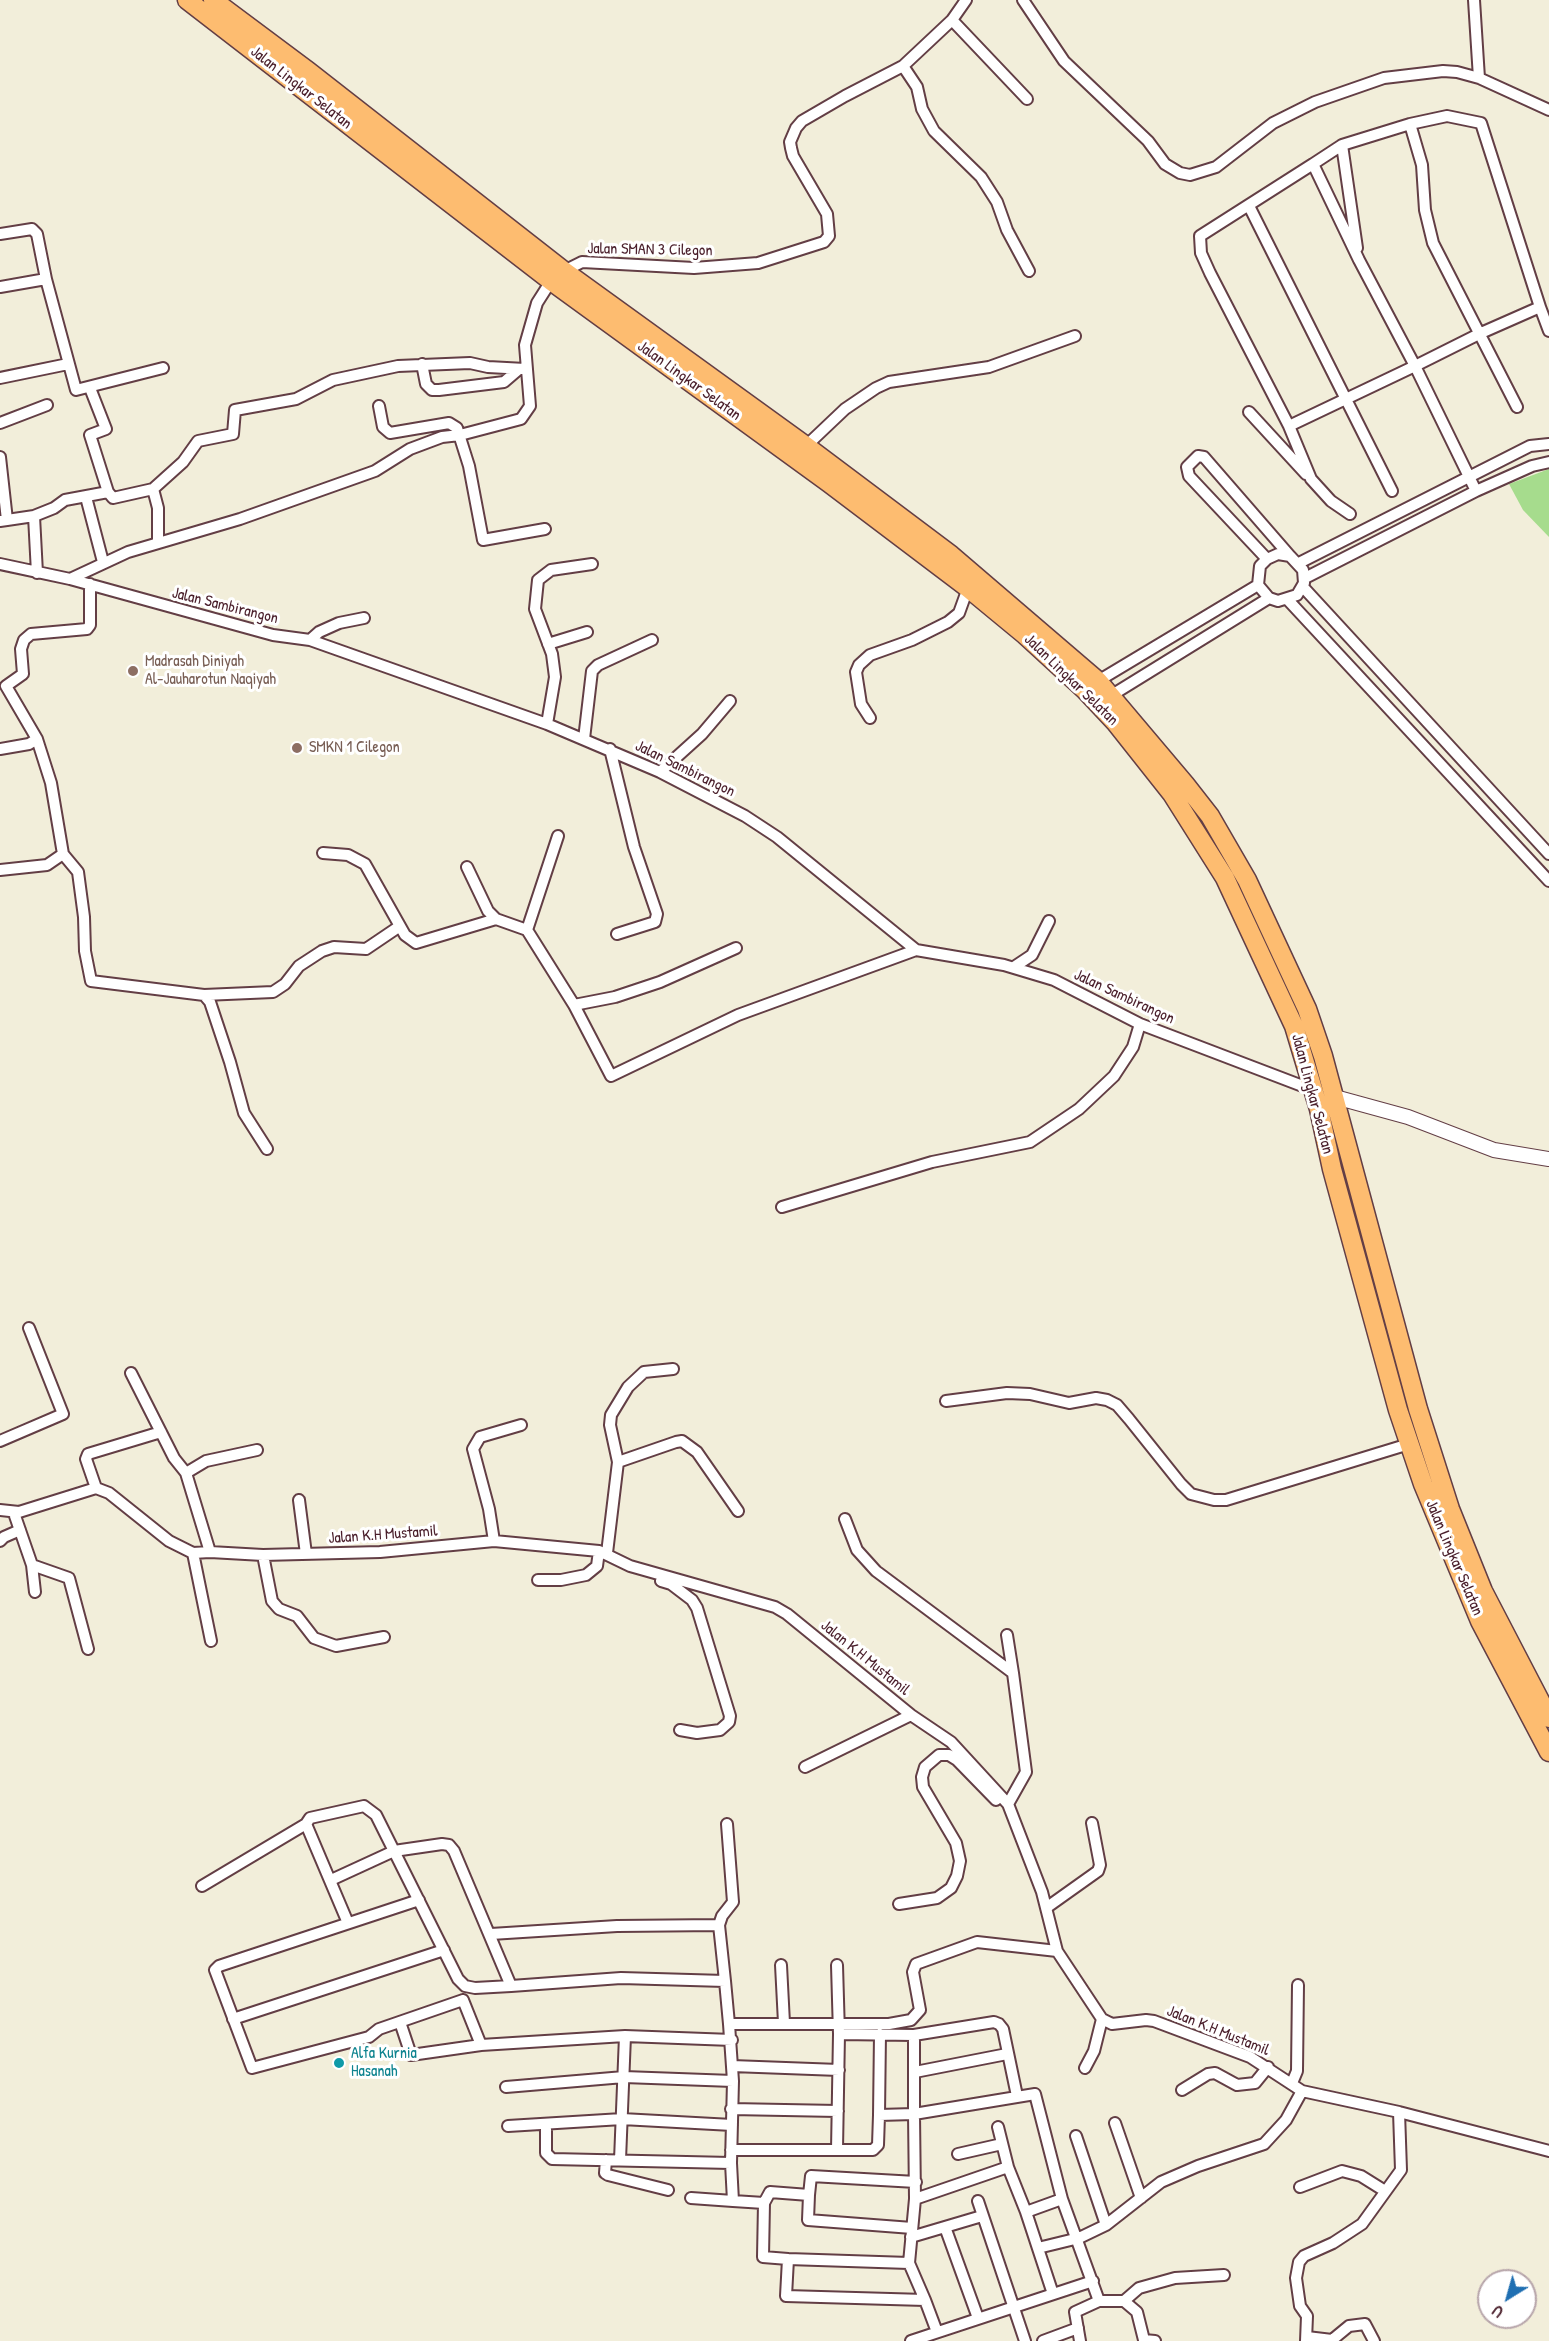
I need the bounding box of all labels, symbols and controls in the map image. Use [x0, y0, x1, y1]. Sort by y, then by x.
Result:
street label: Jalan Lingkar Selatan [246, 42, 356, 134]
street label: Jalan SMAN 3 Cilegon [587, 239, 713, 261]
street label: Jalan Lingkar Selatan [633, 337, 745, 425]
street label: Jalan Sambirangon [170, 584, 280, 628]
street label: Jalan Lingkar Selatan [1020, 630, 1122, 730]
place label: Madrasah Diniyah Al-Jauharotun Naqiyah [145, 652, 276, 690]
marker: Madrasah Diniyah Al-Jauharotun Naqiyah [126, 664, 140, 678]
street label: Jalan Sambirangon [632, 737, 738, 801]
place label: SMKN 1 Cilegon [309, 738, 400, 758]
marker: SMKN 1 Cilegon [290, 741, 304, 755]
street label: Jalan Sambirangon [1071, 965, 1177, 1029]
street label: Jalan Lingkar Selatan [1287, 1032, 1337, 1156]
street label: Jalan Lingkar Selatan [1421, 1497, 1487, 1619]
street label: Jalan K.H Mustamil [328, 1522, 438, 1548]
street label: Jalan K.H Mustamil [817, 1616, 913, 1700]
street label: Jalan K.H Mustamil [1164, 2002, 1272, 2060]
place label: Alfa Kurnia Hasanah [351, 2044, 417, 2082]
marker: Alfa Kurnia Hasanah [332, 2056, 346, 2070]
north arrow [1477, 2269, 1537, 2329]
text: U [1487, 2300, 1508, 2323]

